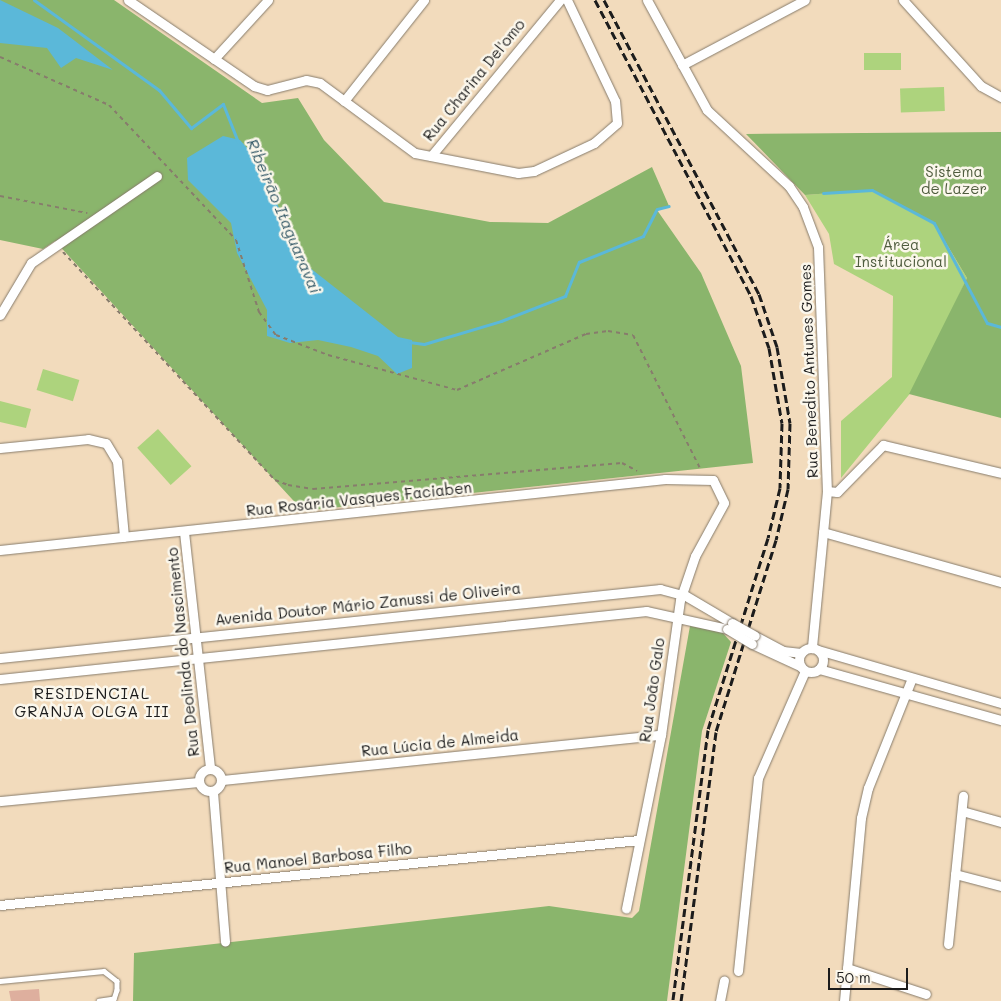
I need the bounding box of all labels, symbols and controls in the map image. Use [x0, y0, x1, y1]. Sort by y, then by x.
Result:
street label: Rua Charina Del'omo [419, 15, 529, 145]
water label: Ribeirão Itaguaravai [243, 136, 325, 296]
park label: Sistema de Lazer [921, 162, 987, 197]
park label: Área Institucional [855, 235, 947, 270]
street label: Rua Benedito Antunes Gomes [796, 264, 822, 478]
street label: Rua Rosária Vasques Faciaben [245, 478, 473, 520]
street label: Rua Deolinda do Nascimento [163, 547, 203, 757]
street label: Avenida Doutor Mário Zanussi de Oliveira [214, 579, 522, 629]
street label: Rua João Galo [636, 637, 668, 743]
district label: RESIDENCIAL GRANJA OLGA III [13, 683, 171, 721]
street label: Rua Lúcia de Almeida [360, 726, 520, 760]
street label: Rua Manoel Barbosa Filho [223, 839, 413, 877]
scale bar [831, 958, 911, 990]
text: 50 m [836, 967, 871, 987]

